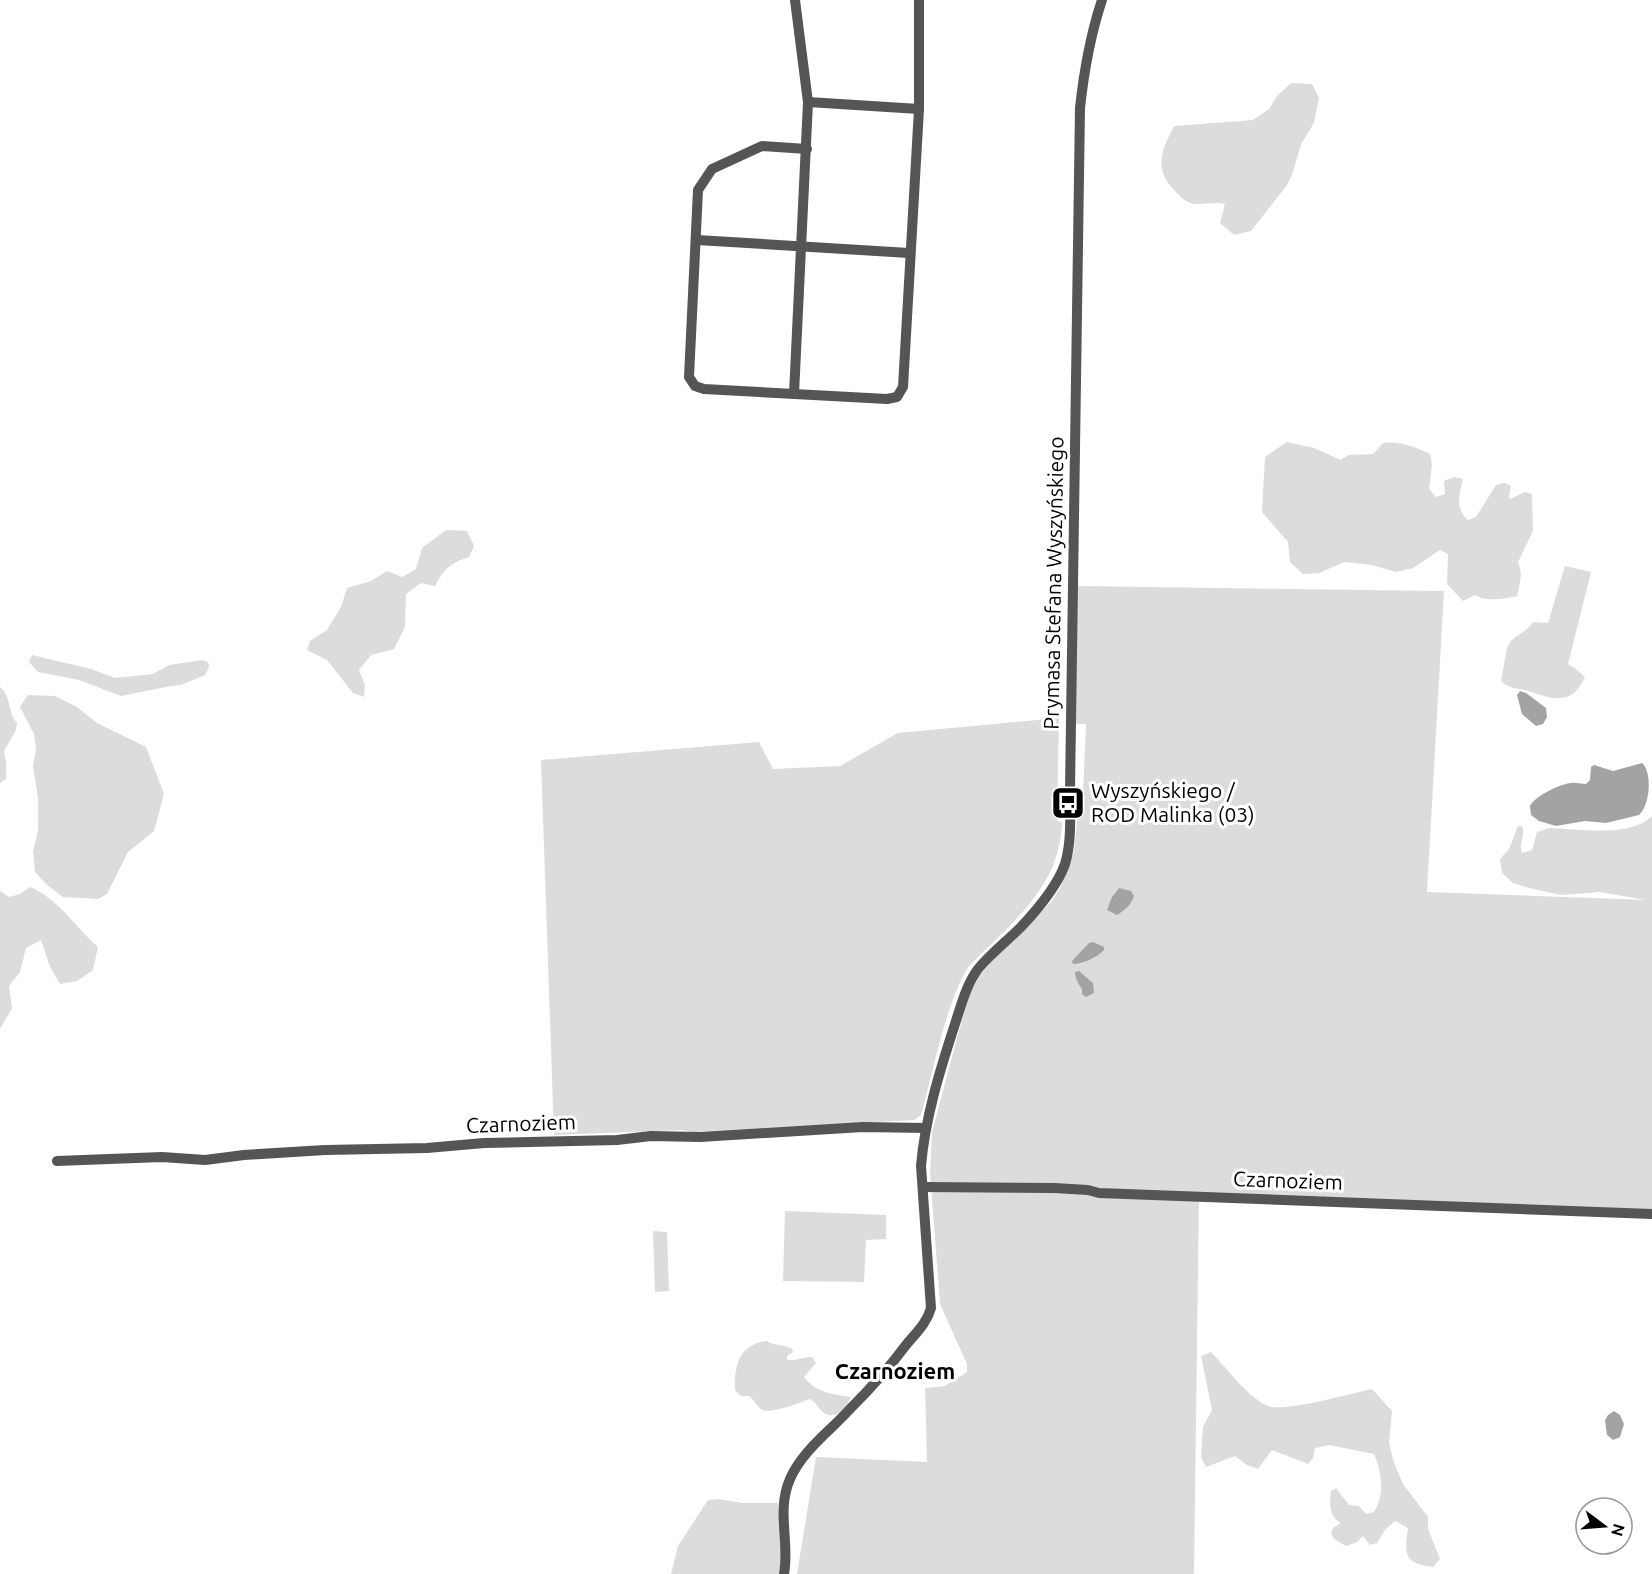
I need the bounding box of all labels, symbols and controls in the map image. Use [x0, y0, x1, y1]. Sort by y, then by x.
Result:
street label: Prymasa Stefana Wyszyńskiego [1038, 436, 1068, 730]
place label: Wyszyńskiego / ROD Malinka (03) [1091, 778, 1255, 826]
bus stop icon: Wyszyńskiego / ROD Malinka (03) [1050, 785, 1086, 821]
street label: Czarnoziem [466, 1109, 576, 1137]
street label: Czarnoziem [1233, 1166, 1343, 1194]
district label: Czarnoziem [835, 1358, 955, 1383]
north arrow [1574, 1496, 1634, 1556]
text: N [1608, 1522, 1629, 1538]

